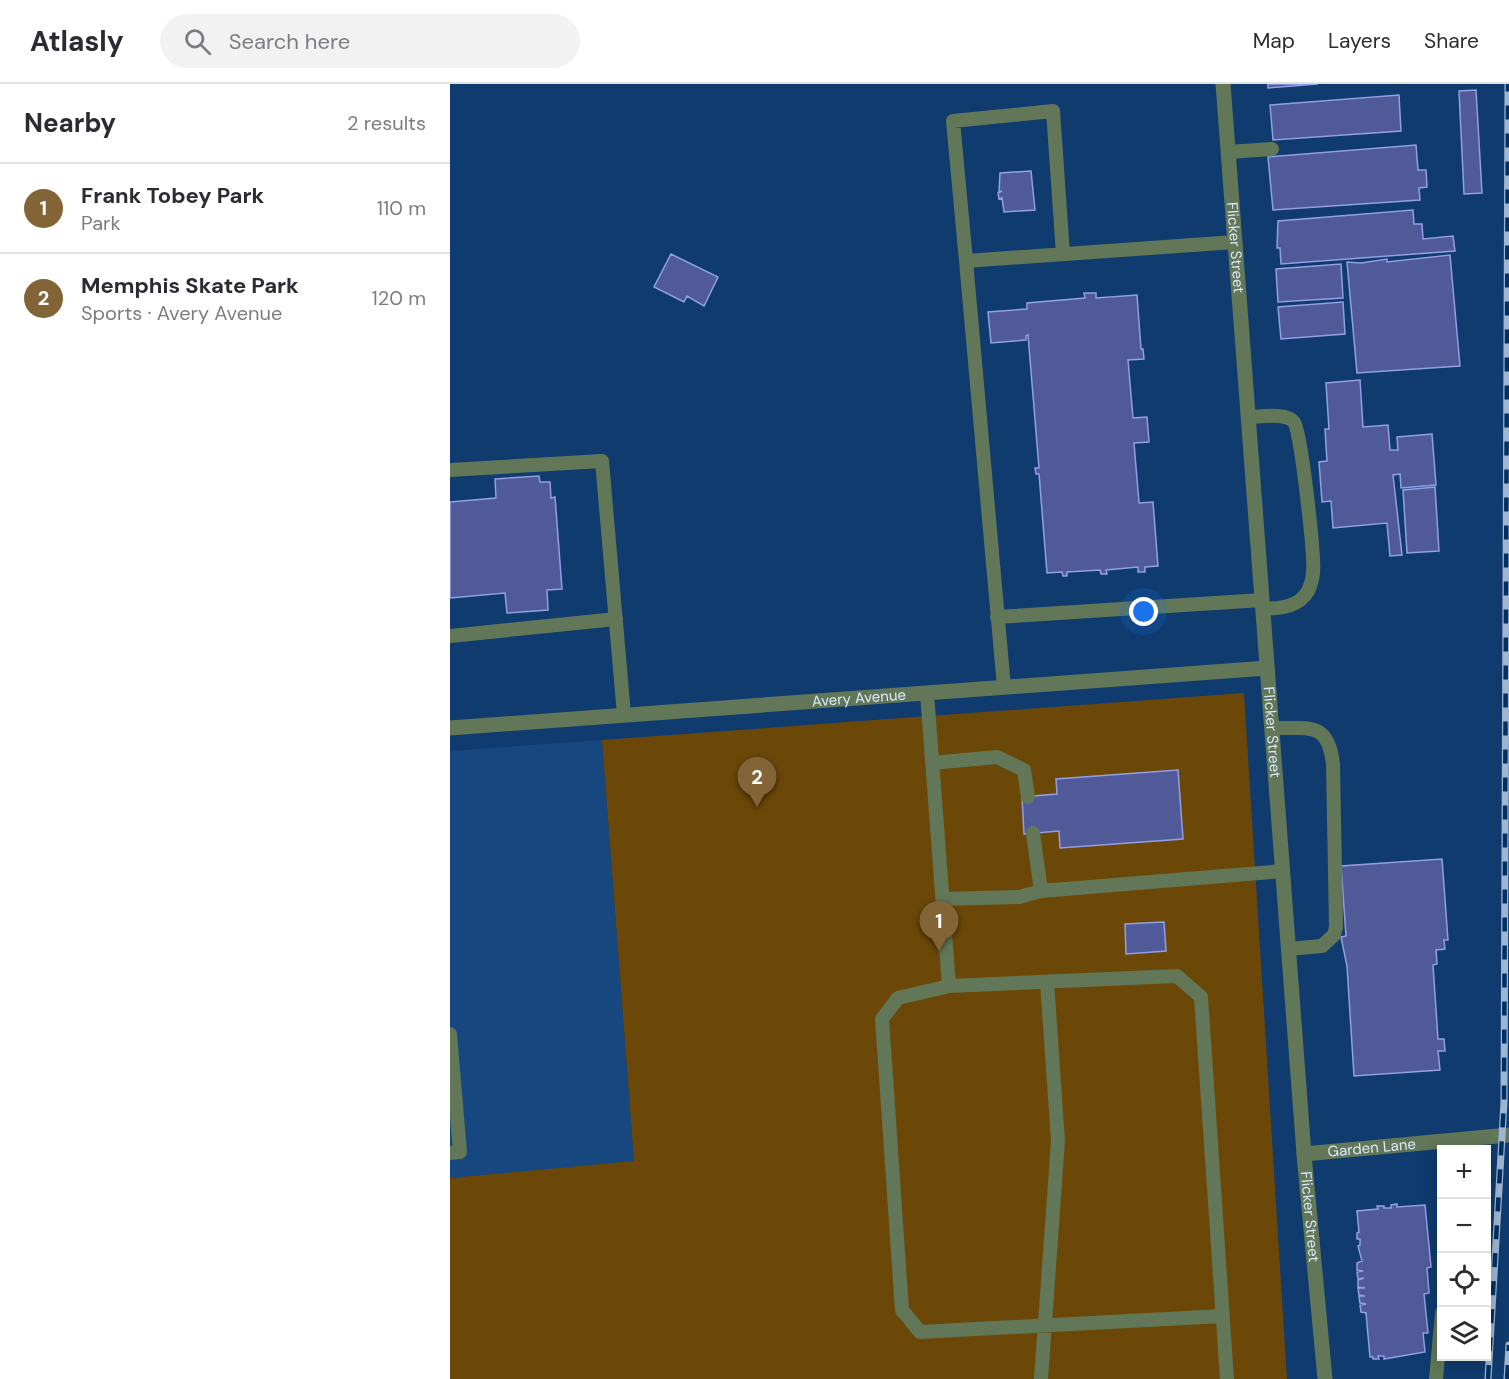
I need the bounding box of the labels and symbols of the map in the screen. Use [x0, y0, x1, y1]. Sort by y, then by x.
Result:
street label: Flicker Street [1222, 201, 1249, 294]
your location [1129, 597, 1158, 626]
street label: Avery Avenue [811, 685, 907, 711]
street label: Flicker Street [1259, 686, 1285, 779]
pin: 2 [738, 758, 776, 807]
pin: 1 [920, 902, 958, 951]
street label: Garden Lane [1327, 1134, 1417, 1162]
street label: Flicker Street [1296, 1170, 1324, 1263]

